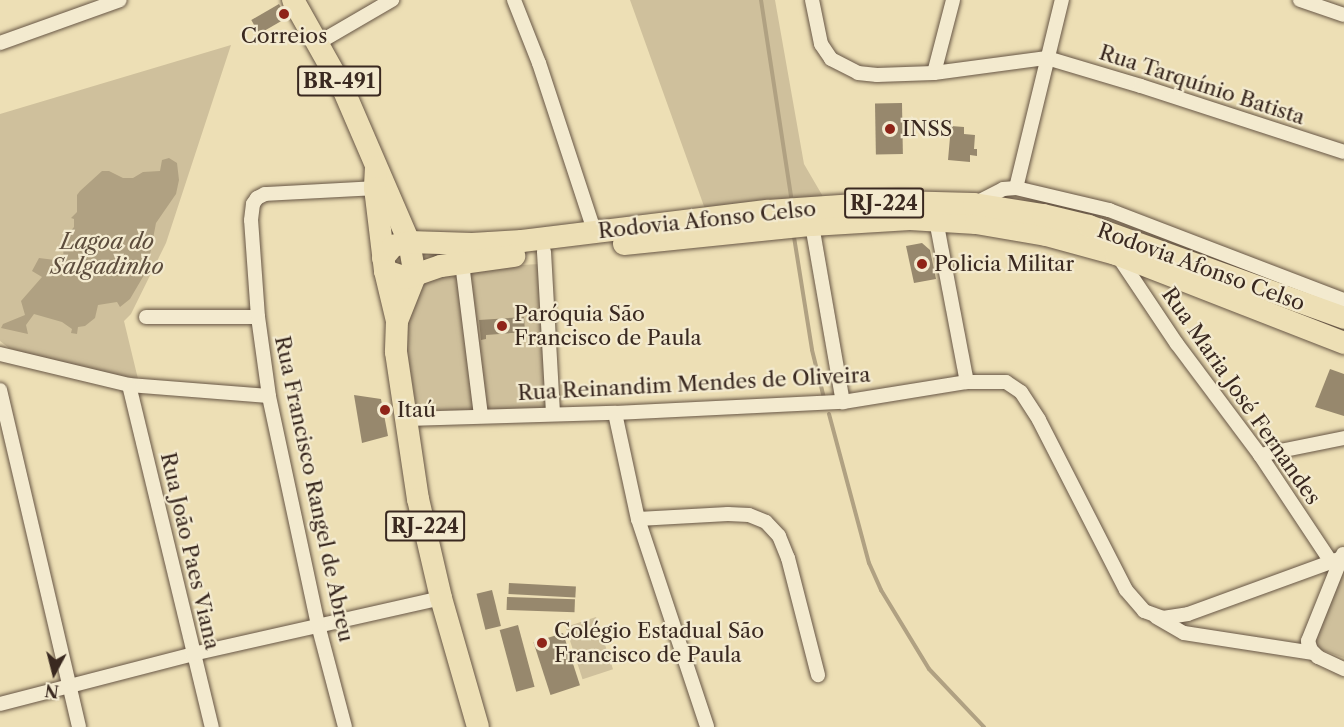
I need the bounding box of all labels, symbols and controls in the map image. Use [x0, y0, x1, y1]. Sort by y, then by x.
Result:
marker: Correios [277, 7, 291, 21]
place label: Correios [241, 23, 327, 49]
street label: Rua Tarquínio Batista [1096, 40, 1308, 130]
road number: BR-491 [297, 64, 381, 98]
place label: INSS [902, 116, 952, 142]
marker: INSS [883, 122, 897, 136]
road number: RJ-224 [844, 186, 924, 220]
street label: Rodovia Afonso Celso [596, 196, 818, 244]
street label: Rodovia Afonso Celso [1093, 218, 1309, 316]
water label: Lagoa do Salgadinho [50, 228, 164, 280]
place label: Policia Militar [934, 251, 1075, 277]
marker: Policia Militar [915, 257, 929, 271]
street label: Rua Maria José Fernandes [1156, 282, 1326, 510]
place label: Paróquia São Francisco de Paula [514, 301, 702, 351]
marker: Paróquia São Francisco de Paula [495, 319, 509, 333]
street label: Rua Francisco Rangel de Abreu [269, 333, 359, 645]
street label: Rua Reinandim Mendes de Oliveira [517, 362, 871, 406]
place label: Itaú [397, 397, 436, 423]
marker: Itaú [378, 403, 392, 417]
street label: Rua João Paes Viana [155, 449, 225, 653]
road number: RJ-224 [384, 509, 466, 543]
place label: Colégio Estadual São Francisco de Paula [554, 618, 764, 668]
marker: Colégio Estadual São Francisco de Paula [535, 636, 549, 650]
north arrow [24, 643, 84, 703]
text: N [44, 680, 60, 702]

